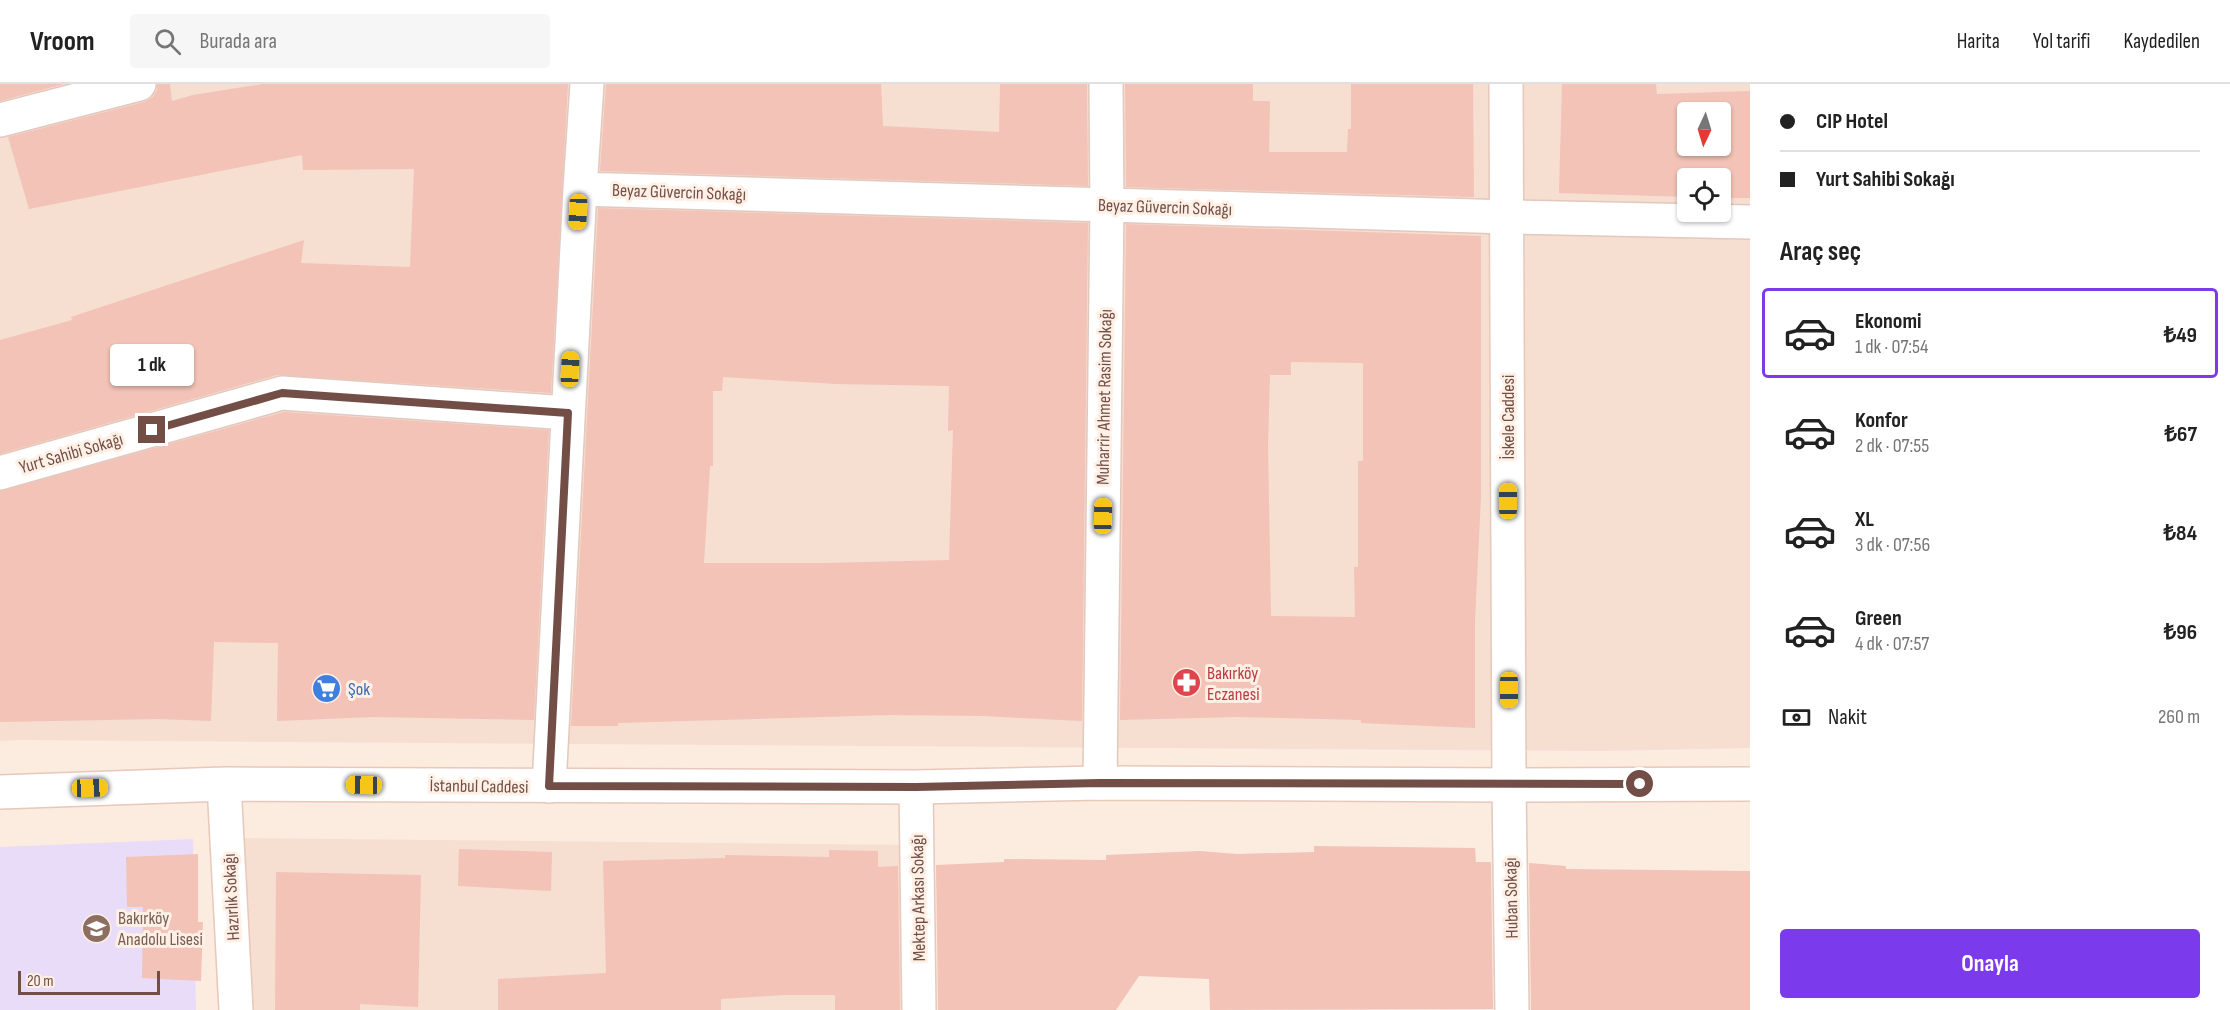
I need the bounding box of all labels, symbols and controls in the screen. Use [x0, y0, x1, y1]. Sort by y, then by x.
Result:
search box [130, 14, 550, 68]
text: Vroom [30, 25, 94, 58]
icon: search [151, 25, 184, 58]
text: Burada ara [199, 28, 277, 55]
text: Harita [1957, 29, 2000, 54]
text: Yol tarifi [2033, 29, 2091, 54]
text: Kaydedilen [2124, 29, 2200, 54]
north arrow [1677, 102, 1731, 156]
map controls [1677, 102, 1731, 222]
text: CIP Hotel [1816, 108, 1888, 135]
text: Yurt Sahibi Sokağı [1816, 166, 1955, 193]
button: locate [1677, 168, 1731, 222]
street label: Beyaz Güvercin Sokağı [612, 180, 746, 205]
car [568, 194, 588, 230]
street label: Beyaz Güvercin Sokağı [1098, 195, 1232, 220]
text: Araç seç [1780, 236, 1861, 268]
icon: car [1783, 306, 1837, 360]
text: Ekonomi [1855, 308, 1921, 335]
street label: Muharrir Ahmet Rasim Sokağı [1092, 309, 1117, 485]
text: ₺49 [2164, 322, 2197, 349]
text: 1 dk · 07:54 [1855, 335, 1928, 359]
callout: 1 dk [110, 343, 194, 385]
car [560, 351, 580, 387]
text: 1 dk [138, 353, 166, 377]
street label: İskele Caddesi [1498, 375, 1519, 459]
icon: car [1783, 405, 1837, 459]
text: Konfor [1855, 407, 1908, 434]
route end [138, 416, 165, 443]
text: ₺67 [2164, 421, 2197, 448]
street label: Yurt Sahibi Sokağı [17, 429, 125, 478]
text: 2 dk · 07:55 [1855, 434, 1929, 458]
car [1499, 483, 1517, 519]
car [1094, 498, 1112, 534]
icon: car [1783, 504, 1837, 558]
text: XL [1855, 506, 1874, 533]
text: ₺84 [2164, 520, 2197, 547]
text: 3 dk · 07:56 [1855, 533, 1930, 557]
icon: car [1783, 603, 1837, 657]
text: Green [1855, 605, 1902, 632]
text: ₺96 [2164, 619, 2197, 646]
text: 4 dk · 07:57 [1855, 632, 1929, 656]
place label: Bakırköy Eczanesi [1207, 663, 1260, 705]
pharmacy icon: Bakırköy Eczanesi [1170, 667, 1202, 699]
car [1500, 672, 1518, 708]
supermarket icon: Şok [311, 673, 343, 705]
place label: Şok [348, 679, 370, 700]
icon: cash [1780, 701, 1813, 734]
text: Nakit [1828, 704, 1867, 731]
text: 260 m [2158, 705, 2200, 729]
route start [1626, 770, 1653, 797]
street label: İstanbul Caddesi [429, 775, 529, 798]
car [346, 776, 382, 794]
car [72, 778, 108, 798]
street label: Mektep Arkası Sokağı [907, 834, 930, 962]
street label: Hazırlık Sokağı [219, 853, 244, 941]
street label: Huban Sokağı [1500, 857, 1523, 939]
place label: Bakırköy Anadolu Lisesi [117, 908, 203, 950]
school or university icon: Bakırköy Anadolu Lisesi [81, 912, 113, 944]
button: Onayla [1780, 929, 2200, 998]
scale bar [18, 968, 160, 996]
text: 20 m [27, 972, 54, 991]

